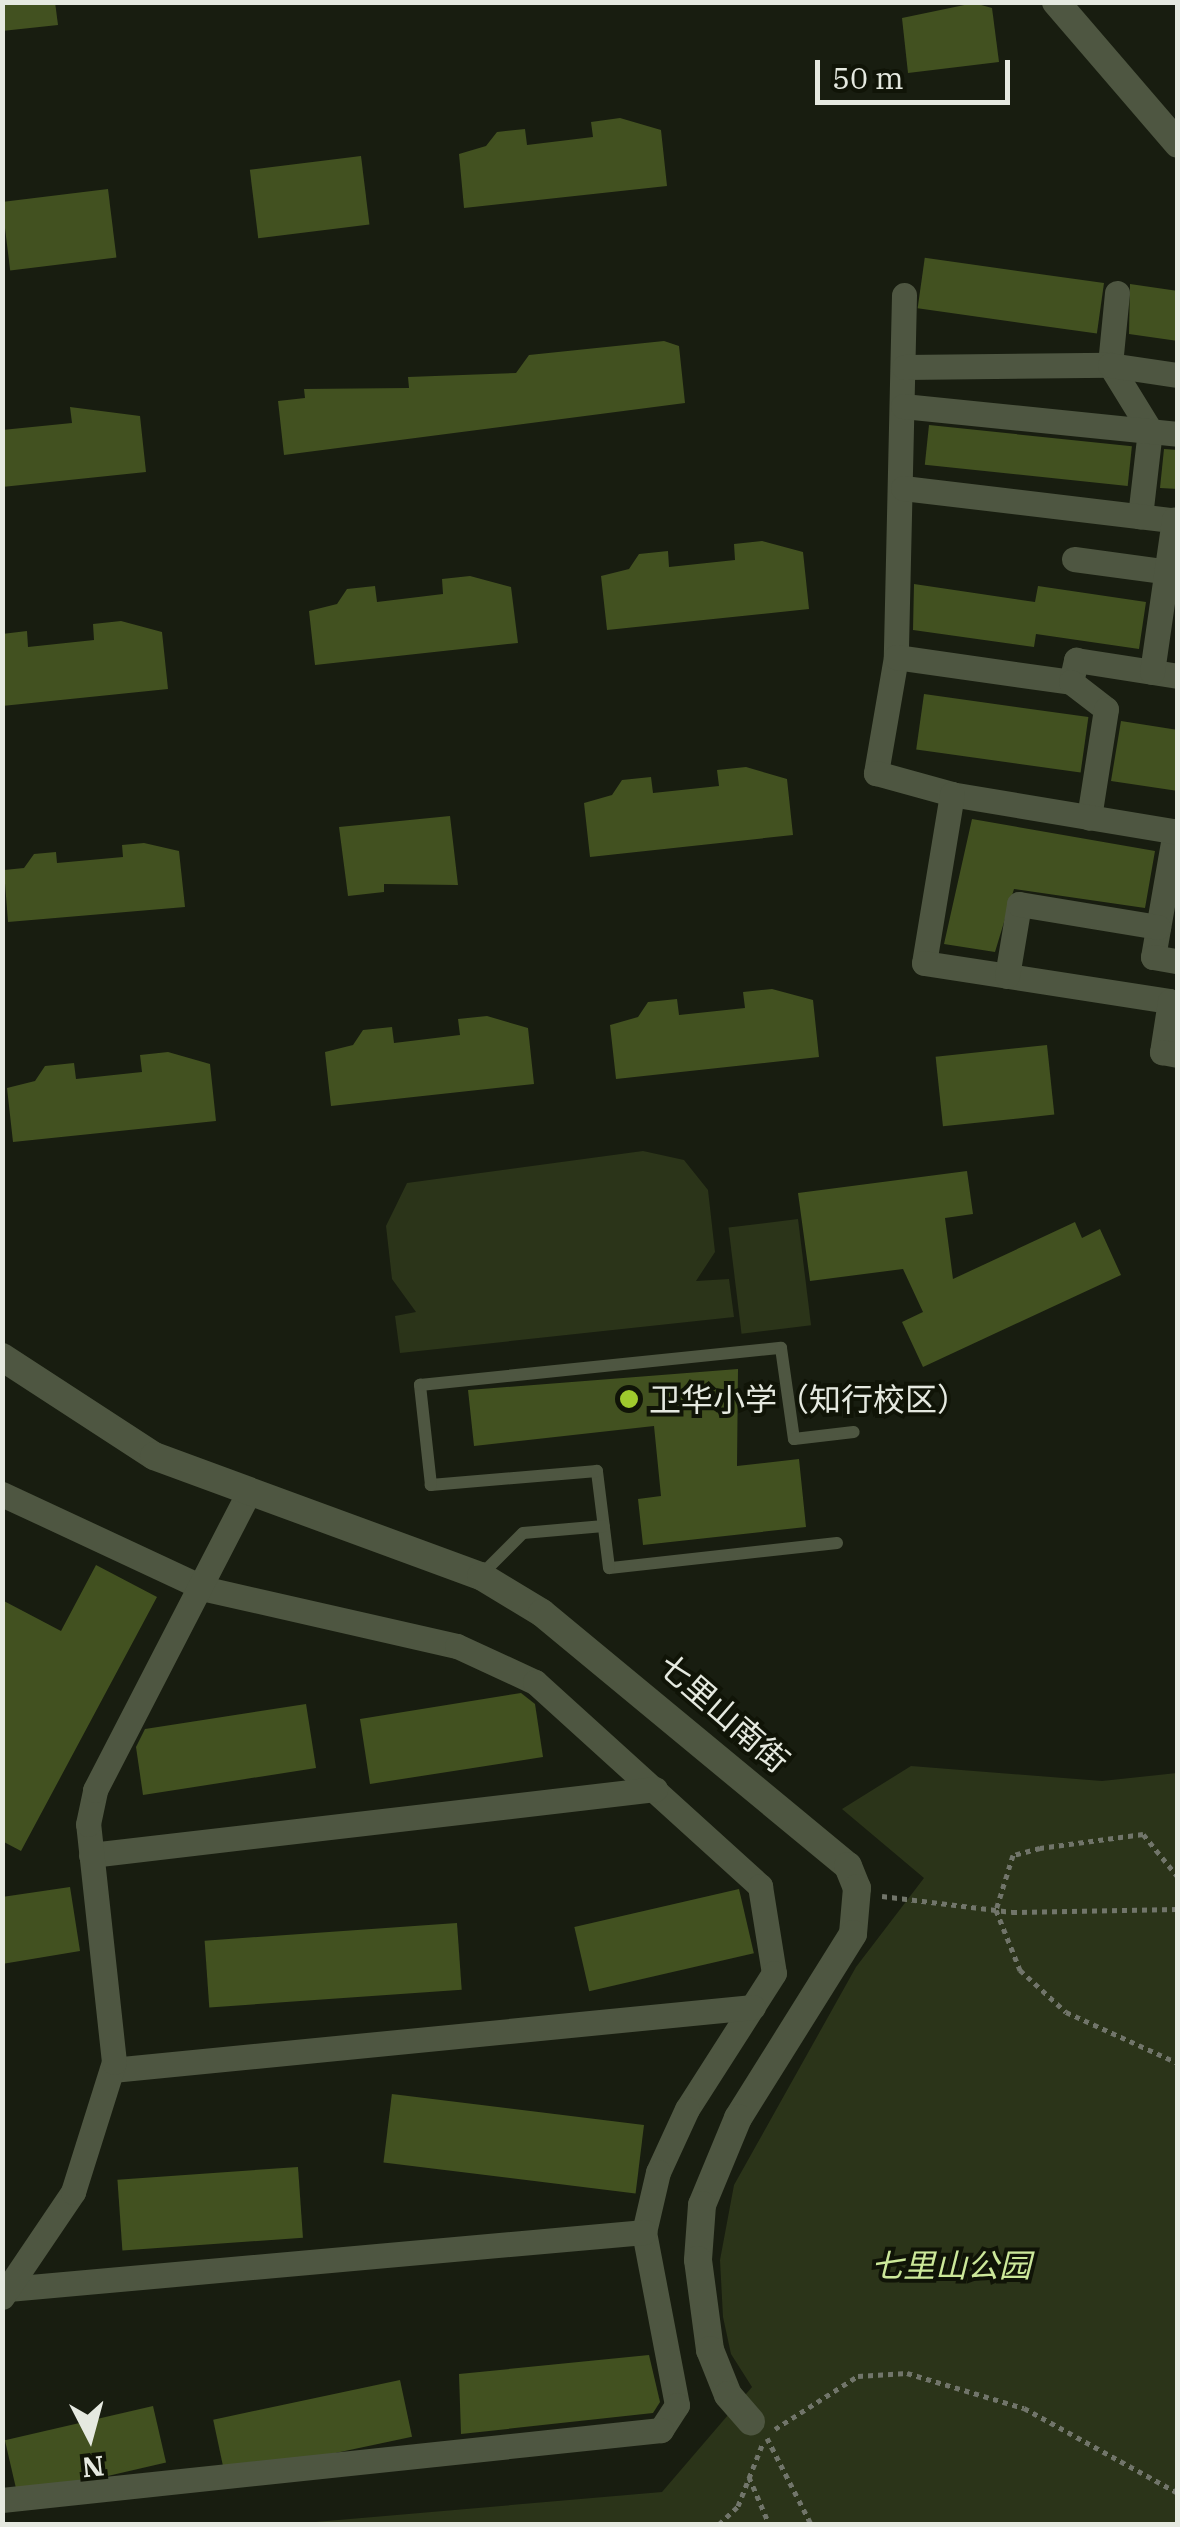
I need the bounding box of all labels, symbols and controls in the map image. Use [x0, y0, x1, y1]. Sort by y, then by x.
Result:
scale bar [820, 40, 1015, 102]
text: 50 m [832, 58, 904, 97]
place label: 卫华小学（知行校区） [649, 1380, 969, 1418]
marker: 卫华小学（知行校区） [618, 1388, 640, 1410]
street label: 七里山南街 [651, 1646, 797, 1780]
park label: 七里山公园 [871, 2246, 1031, 2284]
north arrow [40, 2387, 140, 2487]
text: N [80, 2448, 106, 2487]

